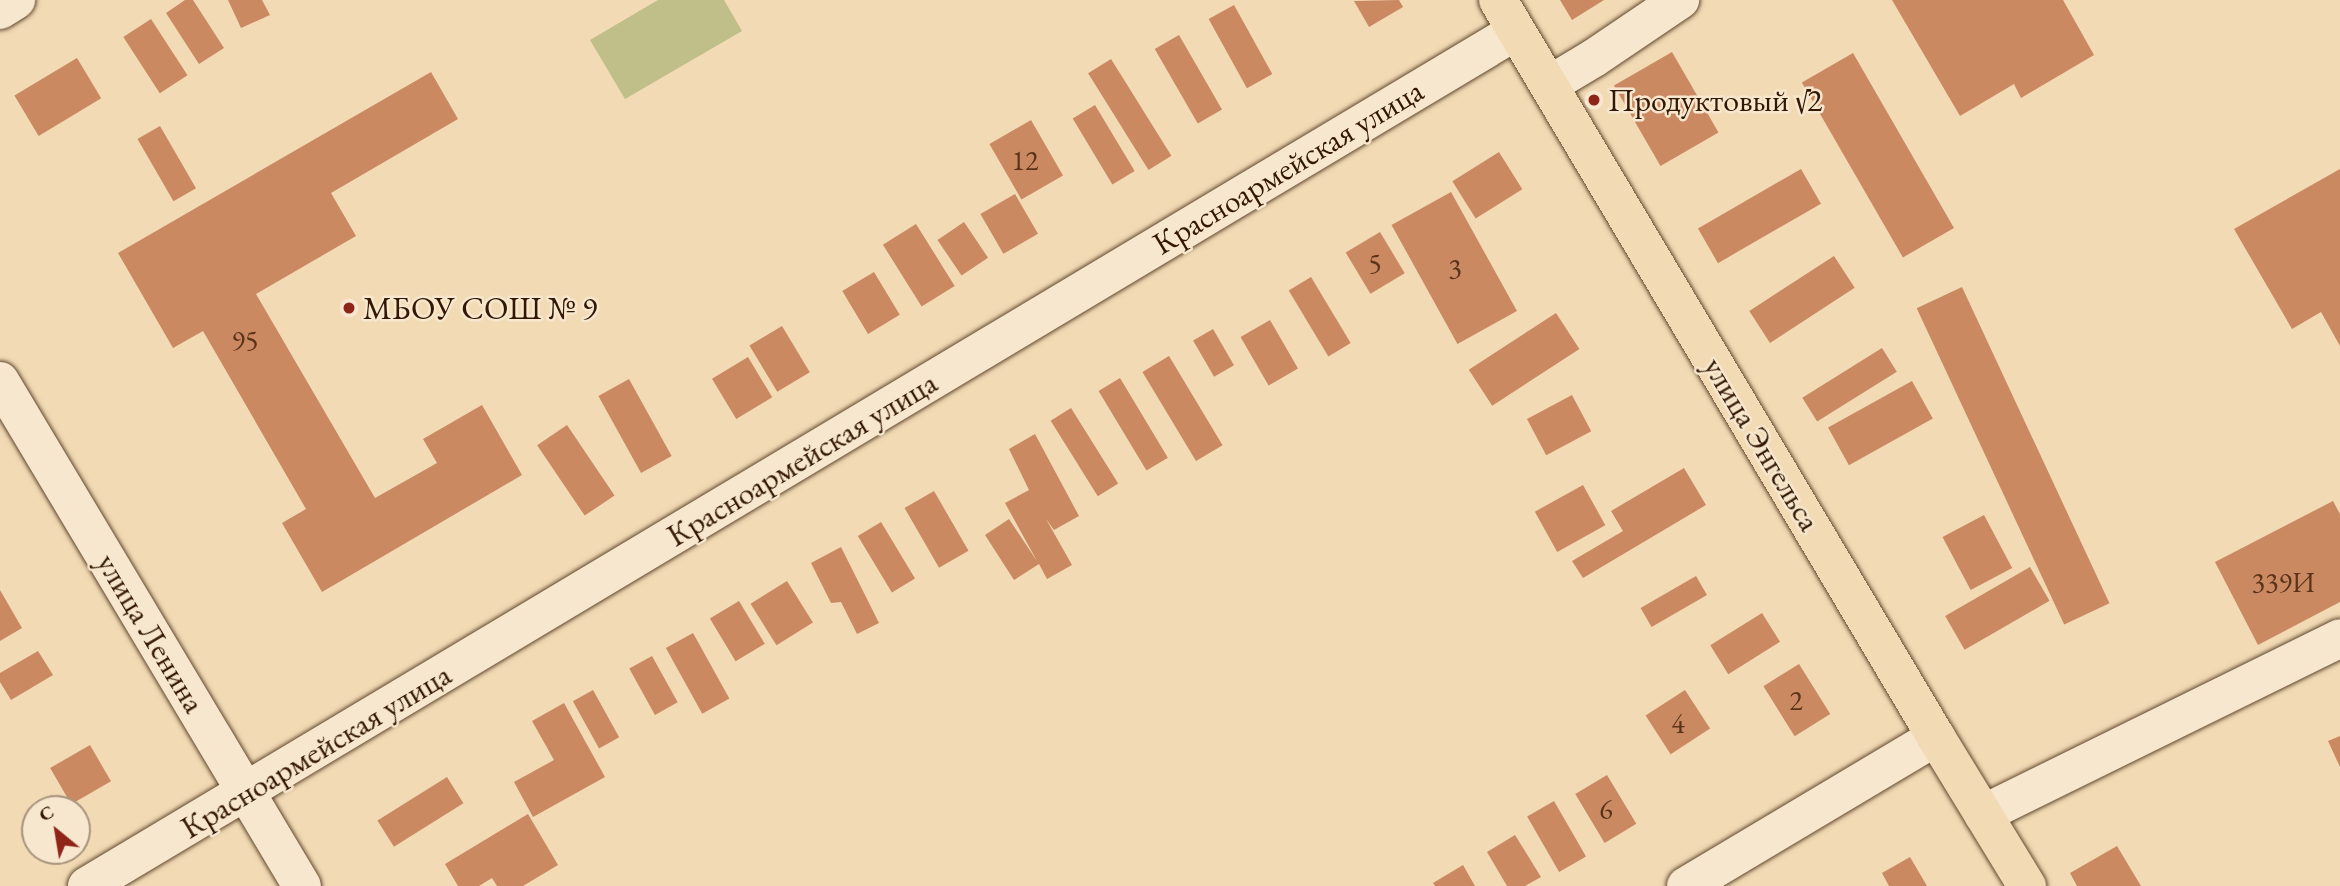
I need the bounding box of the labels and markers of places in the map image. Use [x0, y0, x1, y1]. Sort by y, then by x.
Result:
place label: Продуктовый √2 [1608, 81, 1822, 119]
marker: Продуктовый √2 [1586, 92, 1602, 108]
place label: МБОУ СОШ № 9 [363, 289, 597, 327]
marker: МБОУ СОШ № 9 [341, 300, 357, 316]

